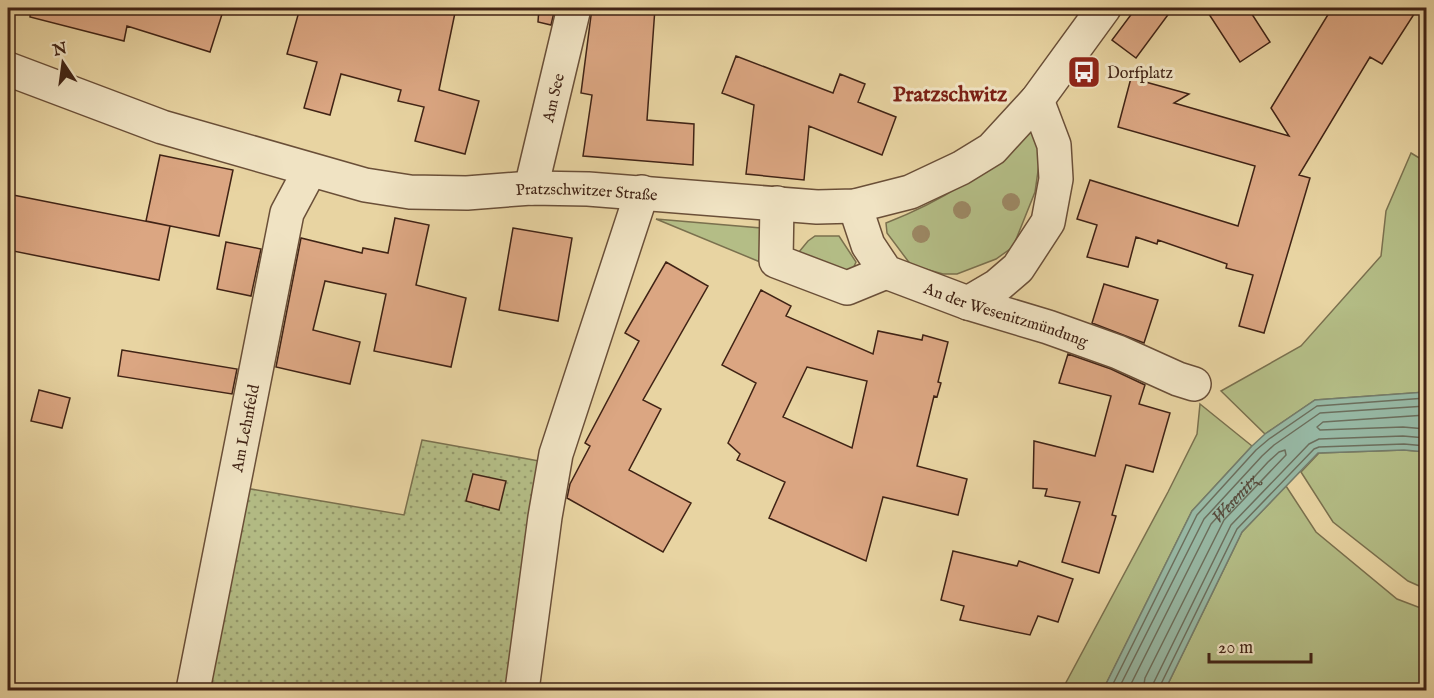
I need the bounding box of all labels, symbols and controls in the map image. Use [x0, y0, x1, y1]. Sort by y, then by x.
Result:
north arrow [33, 33, 93, 93]
text: N [50, 39, 69, 62]
bus stop icon: Dorfplatz [1066, 54, 1102, 90]
place label: Dorfplatz [1107, 64, 1173, 84]
street label: Am See [539, 72, 570, 125]
district label: Pratzschwitz [893, 81, 1008, 109]
street label: Pratzschwitzer Straße [515, 180, 658, 206]
street label: An der Wesenitzmündung [920, 279, 1091, 353]
street label: Am Lehnfeld [228, 383, 265, 475]
water label: Wesenitz [1207, 469, 1265, 529]
scale bar [1209, 626, 1311, 664]
text: 20 m [1218, 637, 1253, 660]

